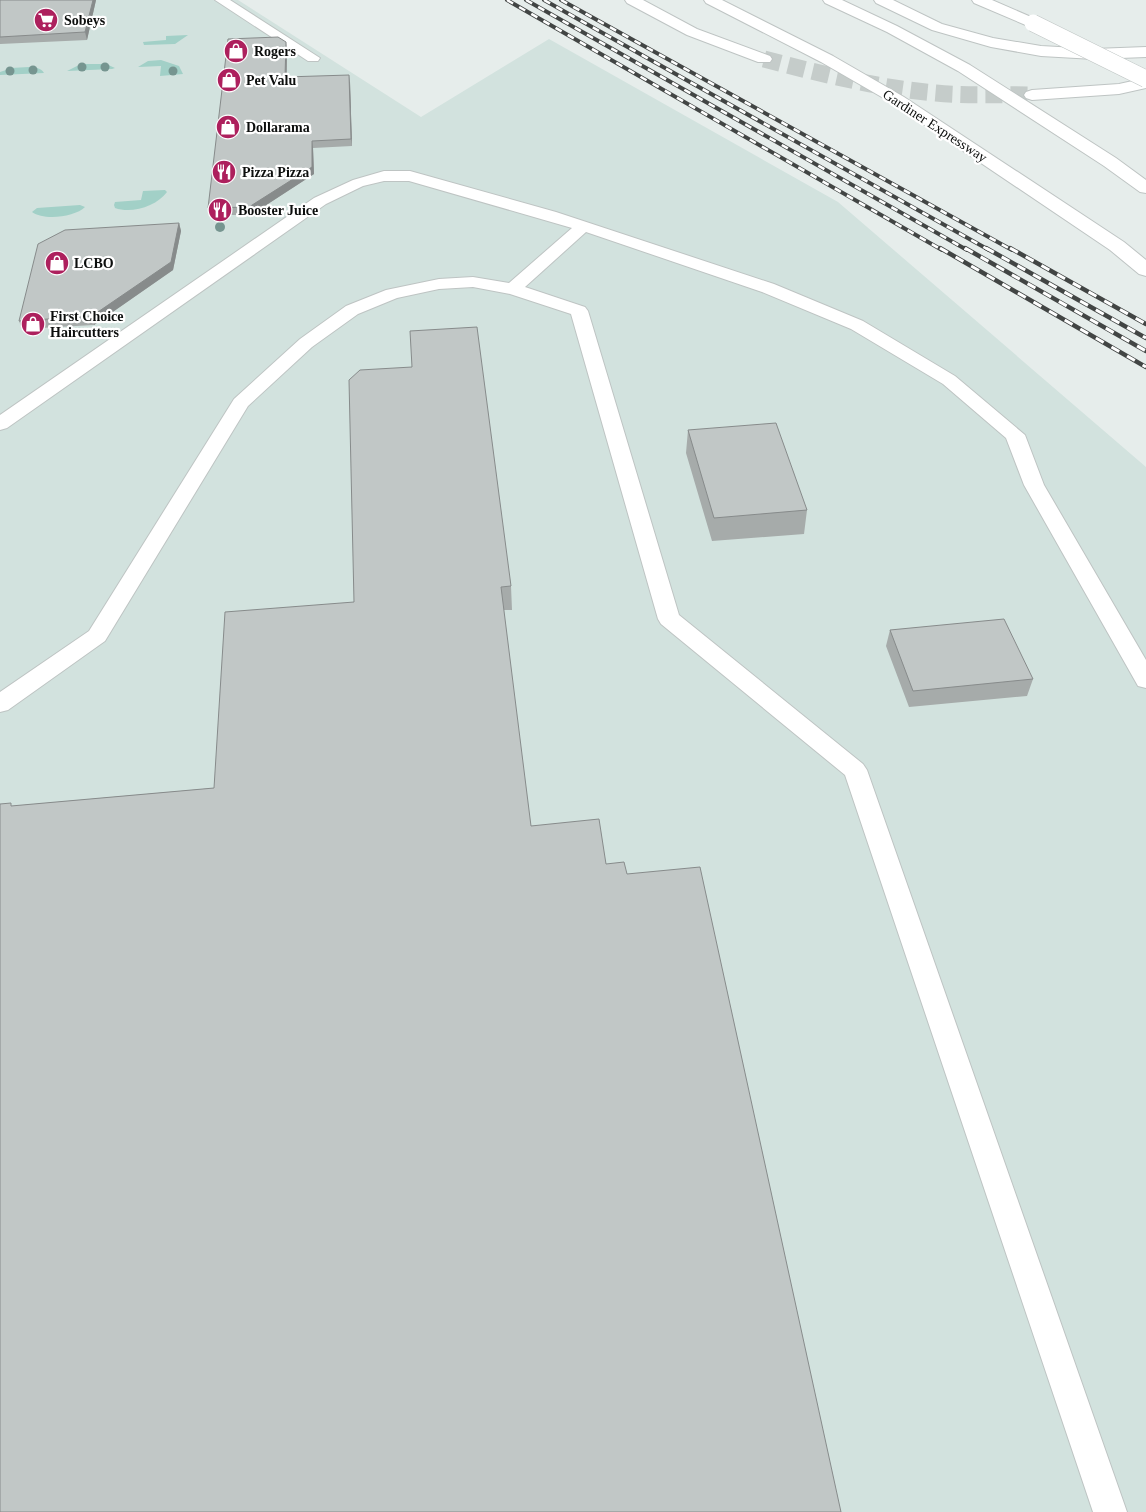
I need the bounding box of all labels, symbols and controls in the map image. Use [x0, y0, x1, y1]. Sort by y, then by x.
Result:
supermarket icon: Sobeys [33, 7, 59, 33]
place label: Sobeys [64, 13, 106, 28]
shop icon: Rogers [223, 38, 249, 64]
place label: Rogers [254, 44, 297, 59]
shop icon: Pet Valu [216, 67, 242, 93]
place label: Pet Valu [246, 73, 296, 88]
street label: Gardiner Expressway [880, 87, 990, 165]
shop icon: Dollarama [215, 114, 241, 140]
place label: Dollarama [246, 120, 310, 135]
restaurant icon: Pizza Pizza [211, 159, 237, 185]
place label: Pizza Pizza [242, 165, 309, 180]
restaurant icon: Booster Juice [207, 197, 233, 223]
place label: Booster Juice [238, 203, 318, 218]
shop icon: LCBO [44, 250, 70, 276]
place label: LCBO [74, 256, 114, 271]
place label: First Choice Haircutters [50, 309, 123, 340]
shop icon: First Choice Haircutters [20, 311, 46, 337]

